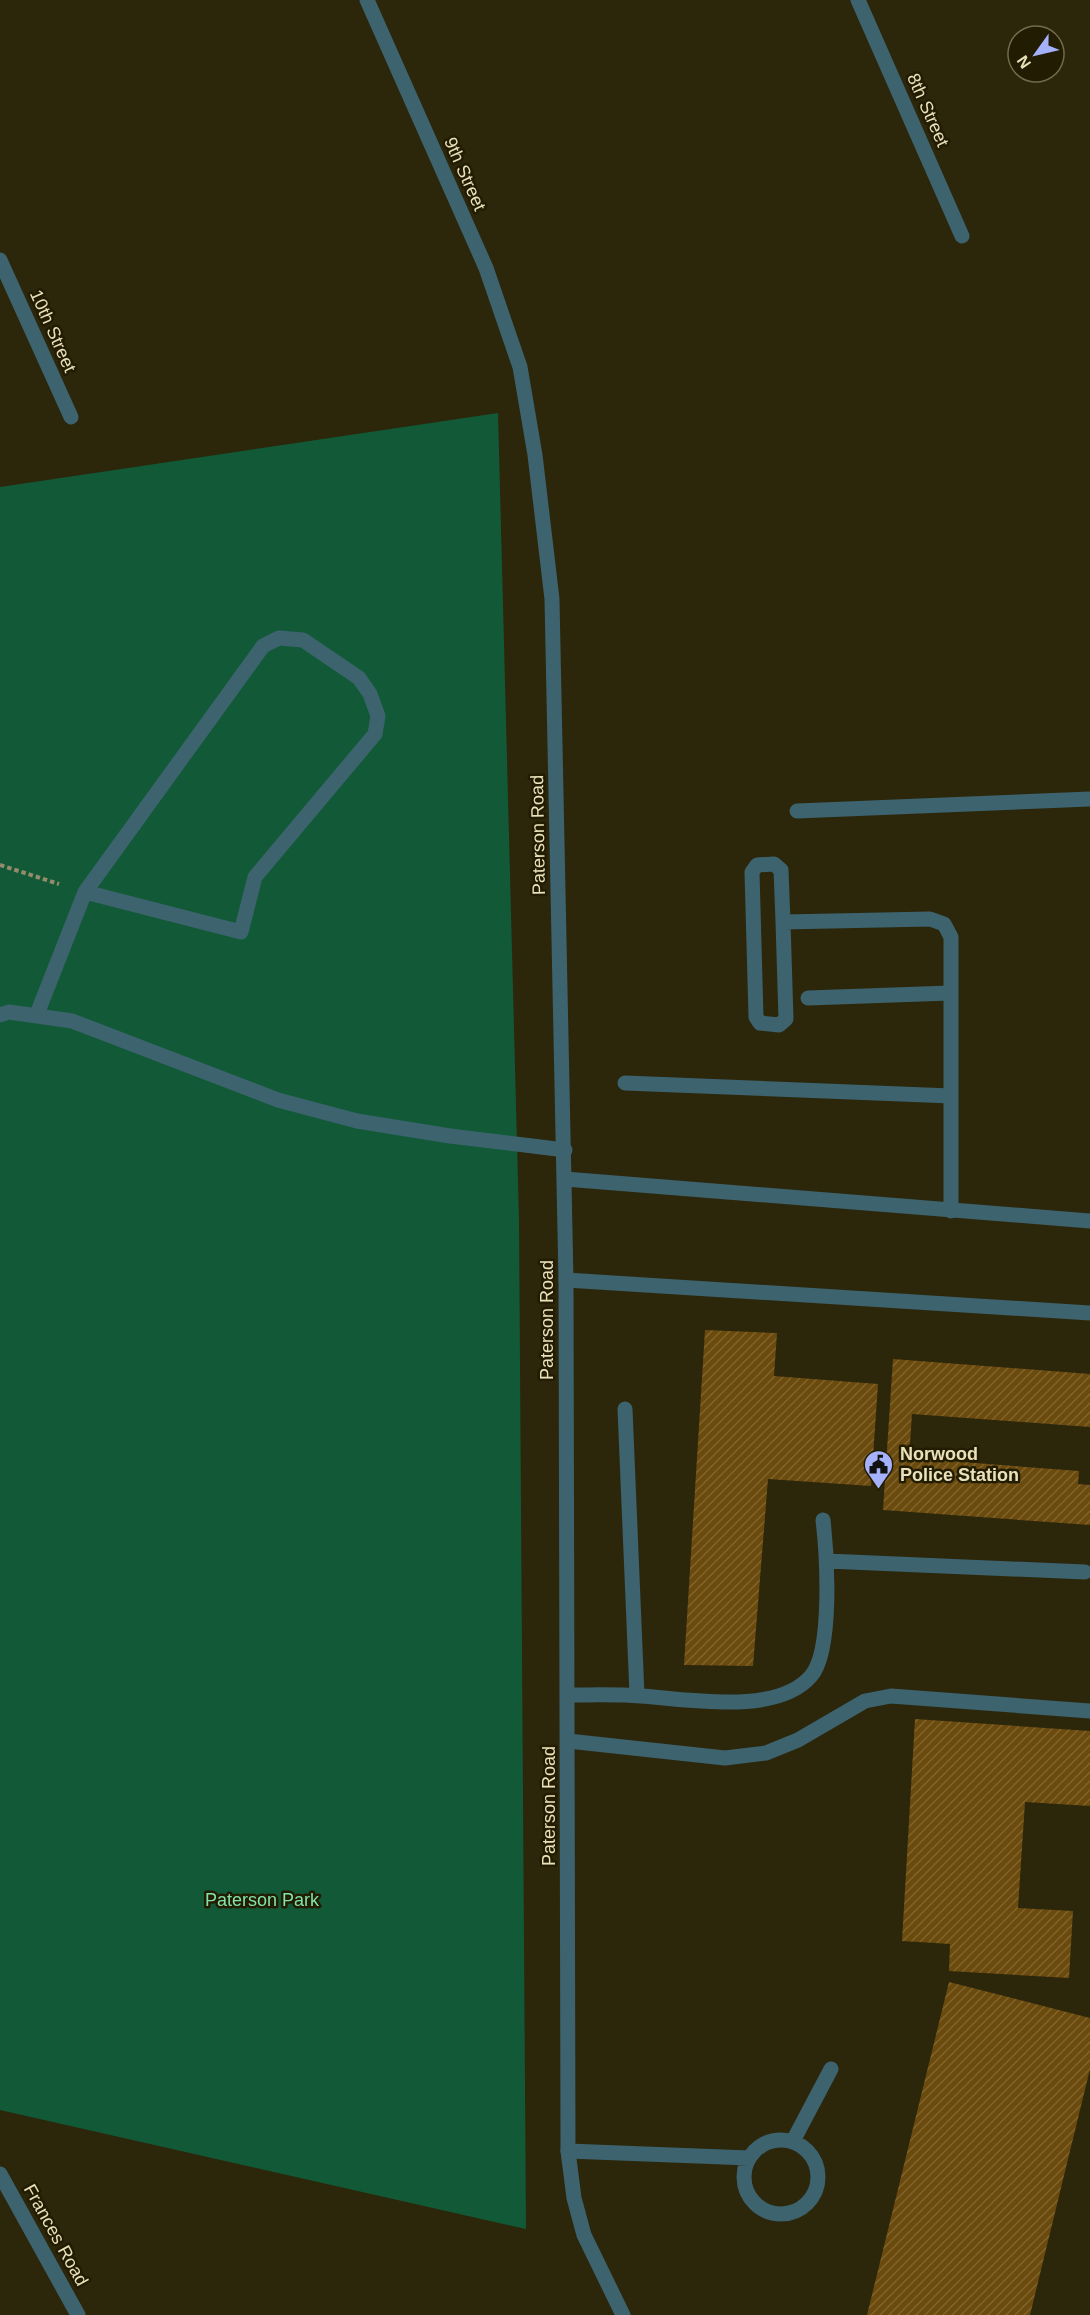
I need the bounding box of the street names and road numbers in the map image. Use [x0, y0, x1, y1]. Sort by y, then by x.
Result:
street label: 8th Street [903, 70, 953, 150]
street label: 9th Street [440, 134, 490, 214]
street label: 10th Street [26, 287, 80, 375]
street label: Paterson Road [527, 775, 549, 895]
street label: Paterson Road [537, 1260, 557, 1380]
street label: Paterson Road [539, 1746, 559, 1866]
street label: Frances Road [20, 2181, 92, 2289]

